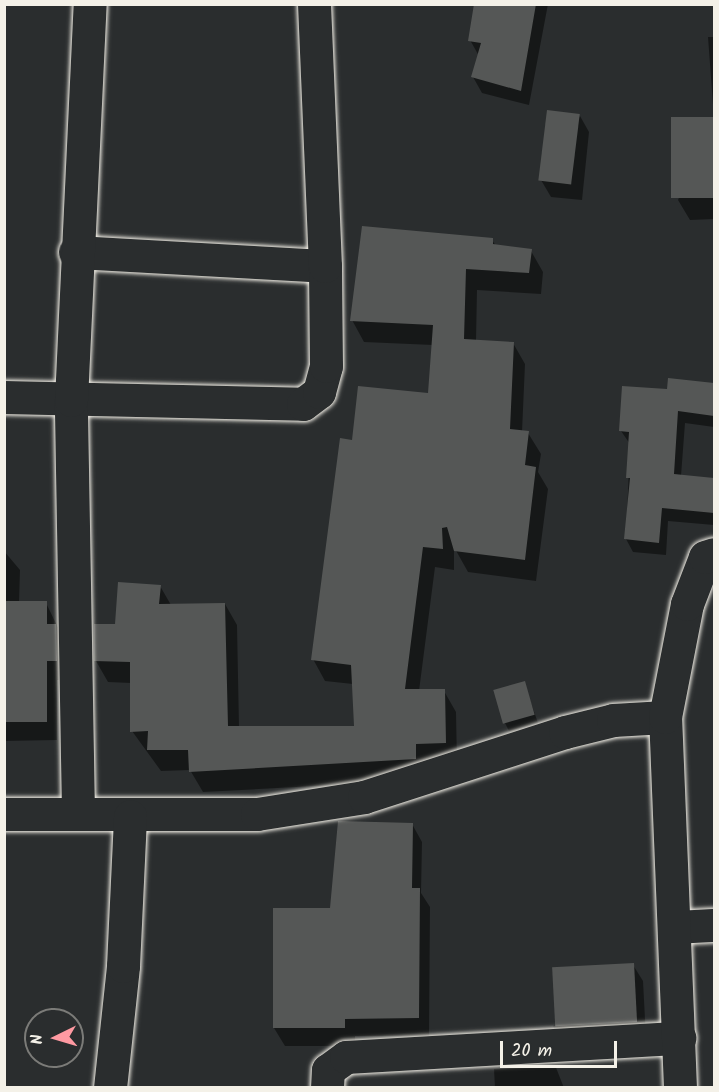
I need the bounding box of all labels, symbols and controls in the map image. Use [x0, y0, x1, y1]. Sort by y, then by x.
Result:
north arrow [24, 1008, 84, 1068]
scale bar [503, 1029, 620, 1067]
text: N [25, 1033, 50, 1046]
text: 20 m [511, 1037, 552, 1066]

